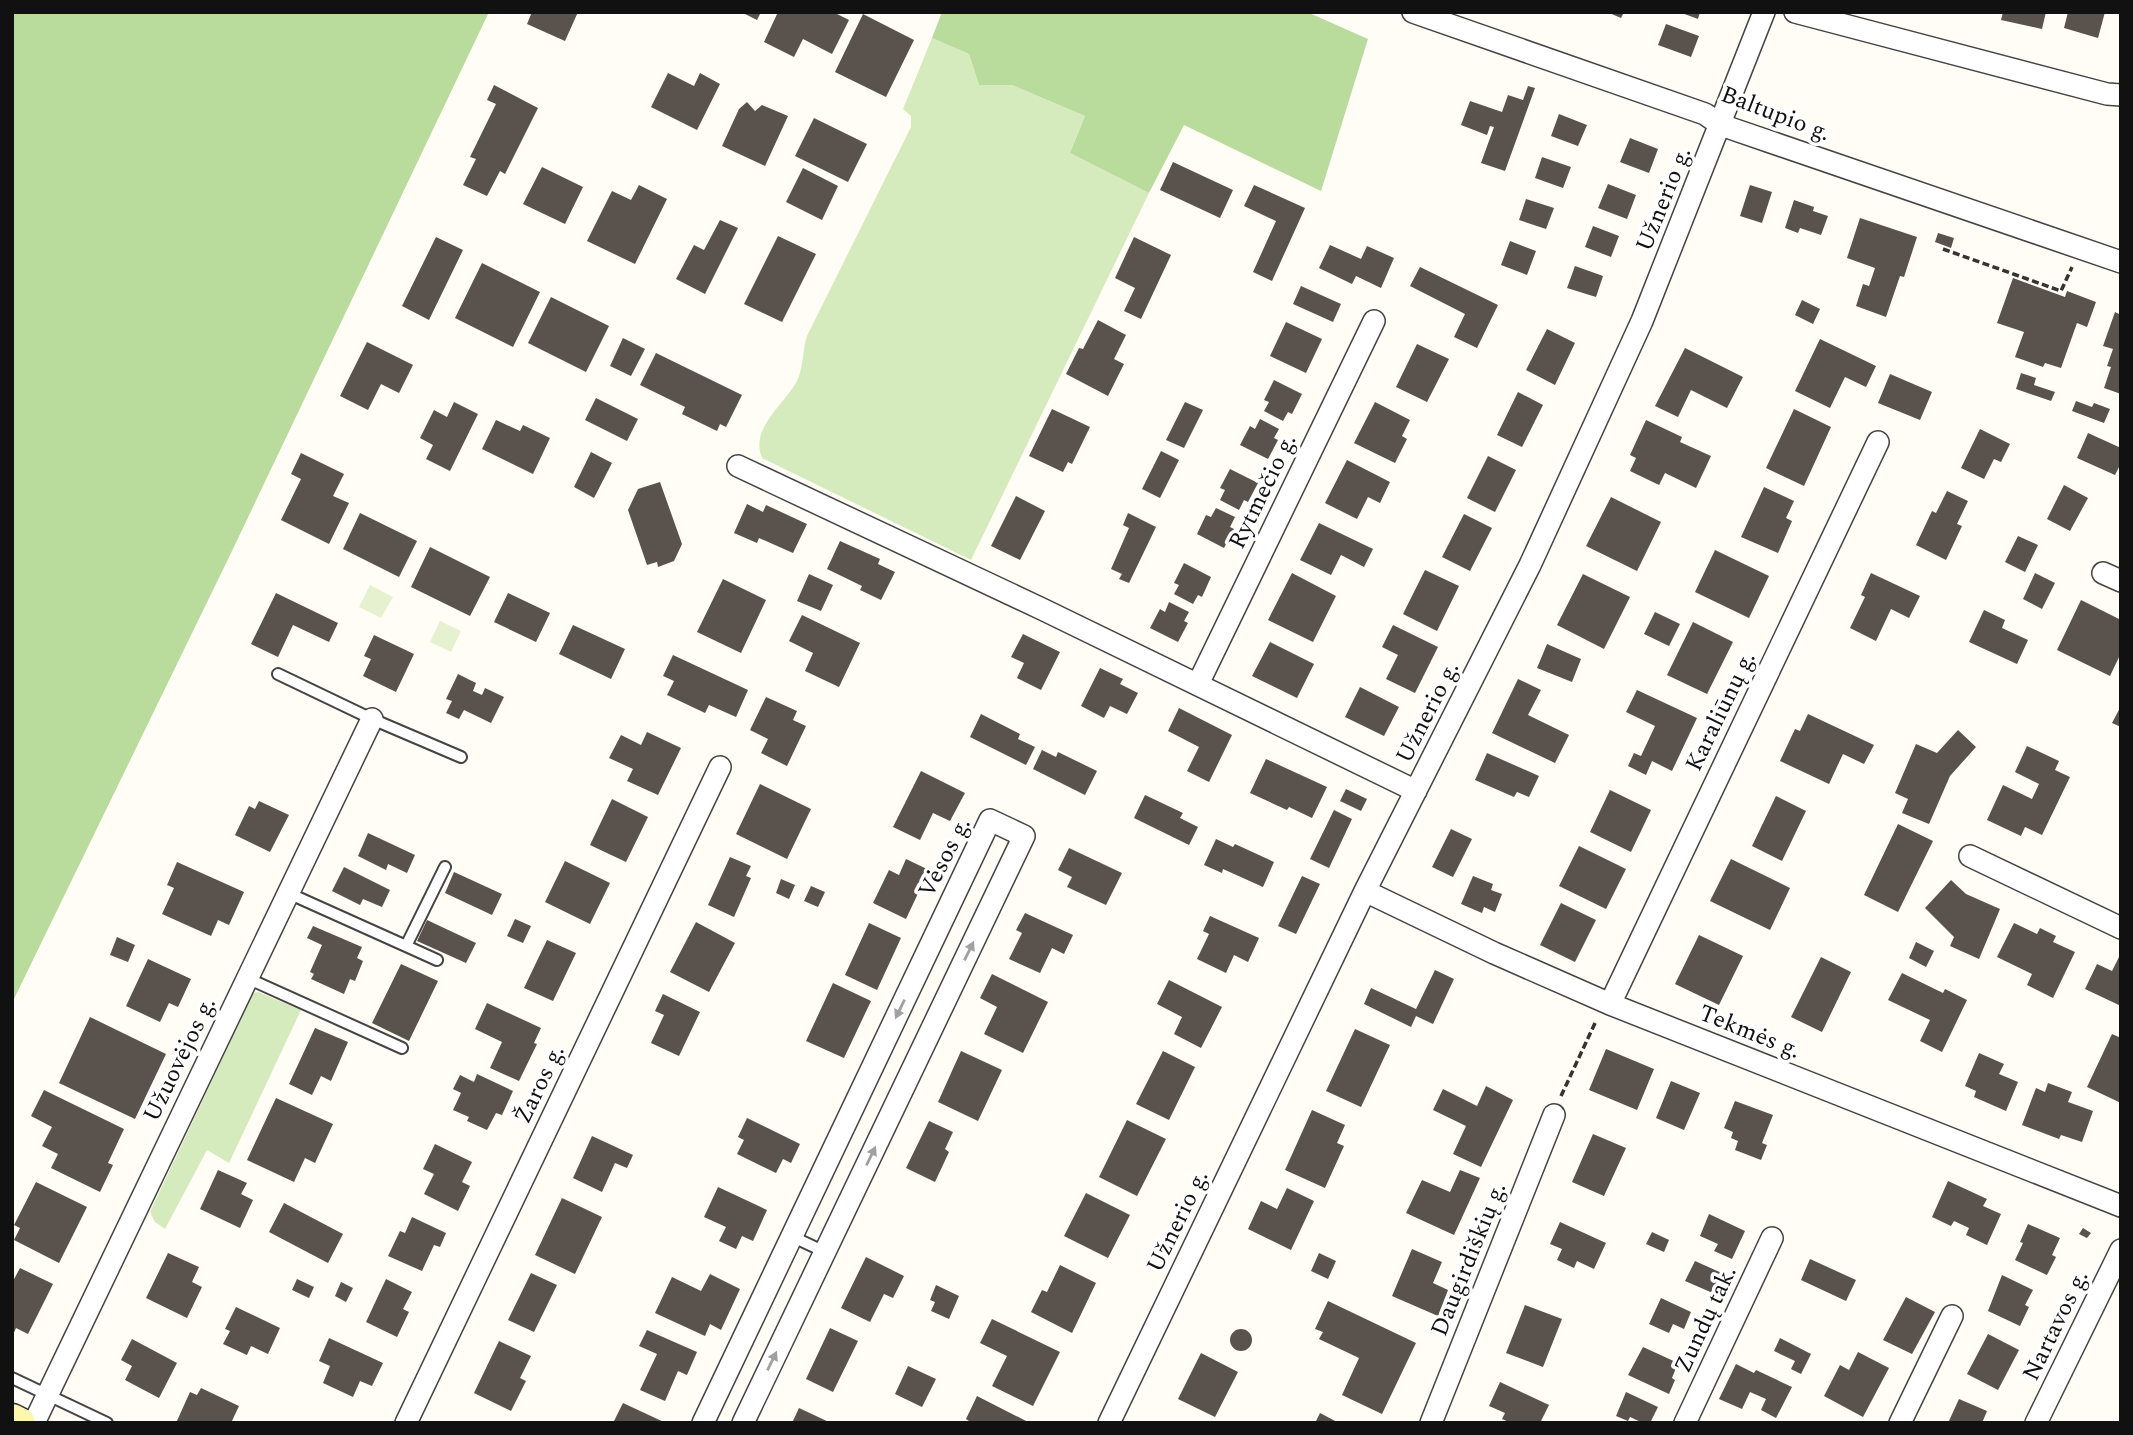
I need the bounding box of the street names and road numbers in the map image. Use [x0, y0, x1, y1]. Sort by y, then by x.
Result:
street label: Baltupio g. [1716, 77, 1836, 151]
street label: Užnerio g. [1627, 142, 1701, 257]
street label: Rytmečio g. [1219, 428, 1306, 555]
street label: Karaliūnų g. [1676, 645, 1765, 778]
street label: Užnerio g. [1387, 655, 1469, 770]
street label: Vėsos g. [909, 811, 980, 904]
street label: Užuovėjos g. [134, 991, 226, 1128]
street label: Tekmės g. [1693, 995, 1806, 1069]
street label: Žaros g. [505, 1039, 575, 1130]
street label: Užnerio g. [1138, 1164, 1218, 1279]
street label: Daugirdiškių g. [1422, 1177, 1516, 1342]
street label: Zundų tak. [1665, 1260, 1746, 1379]
street label: Nartavos g. [2014, 1264, 2098, 1387]

